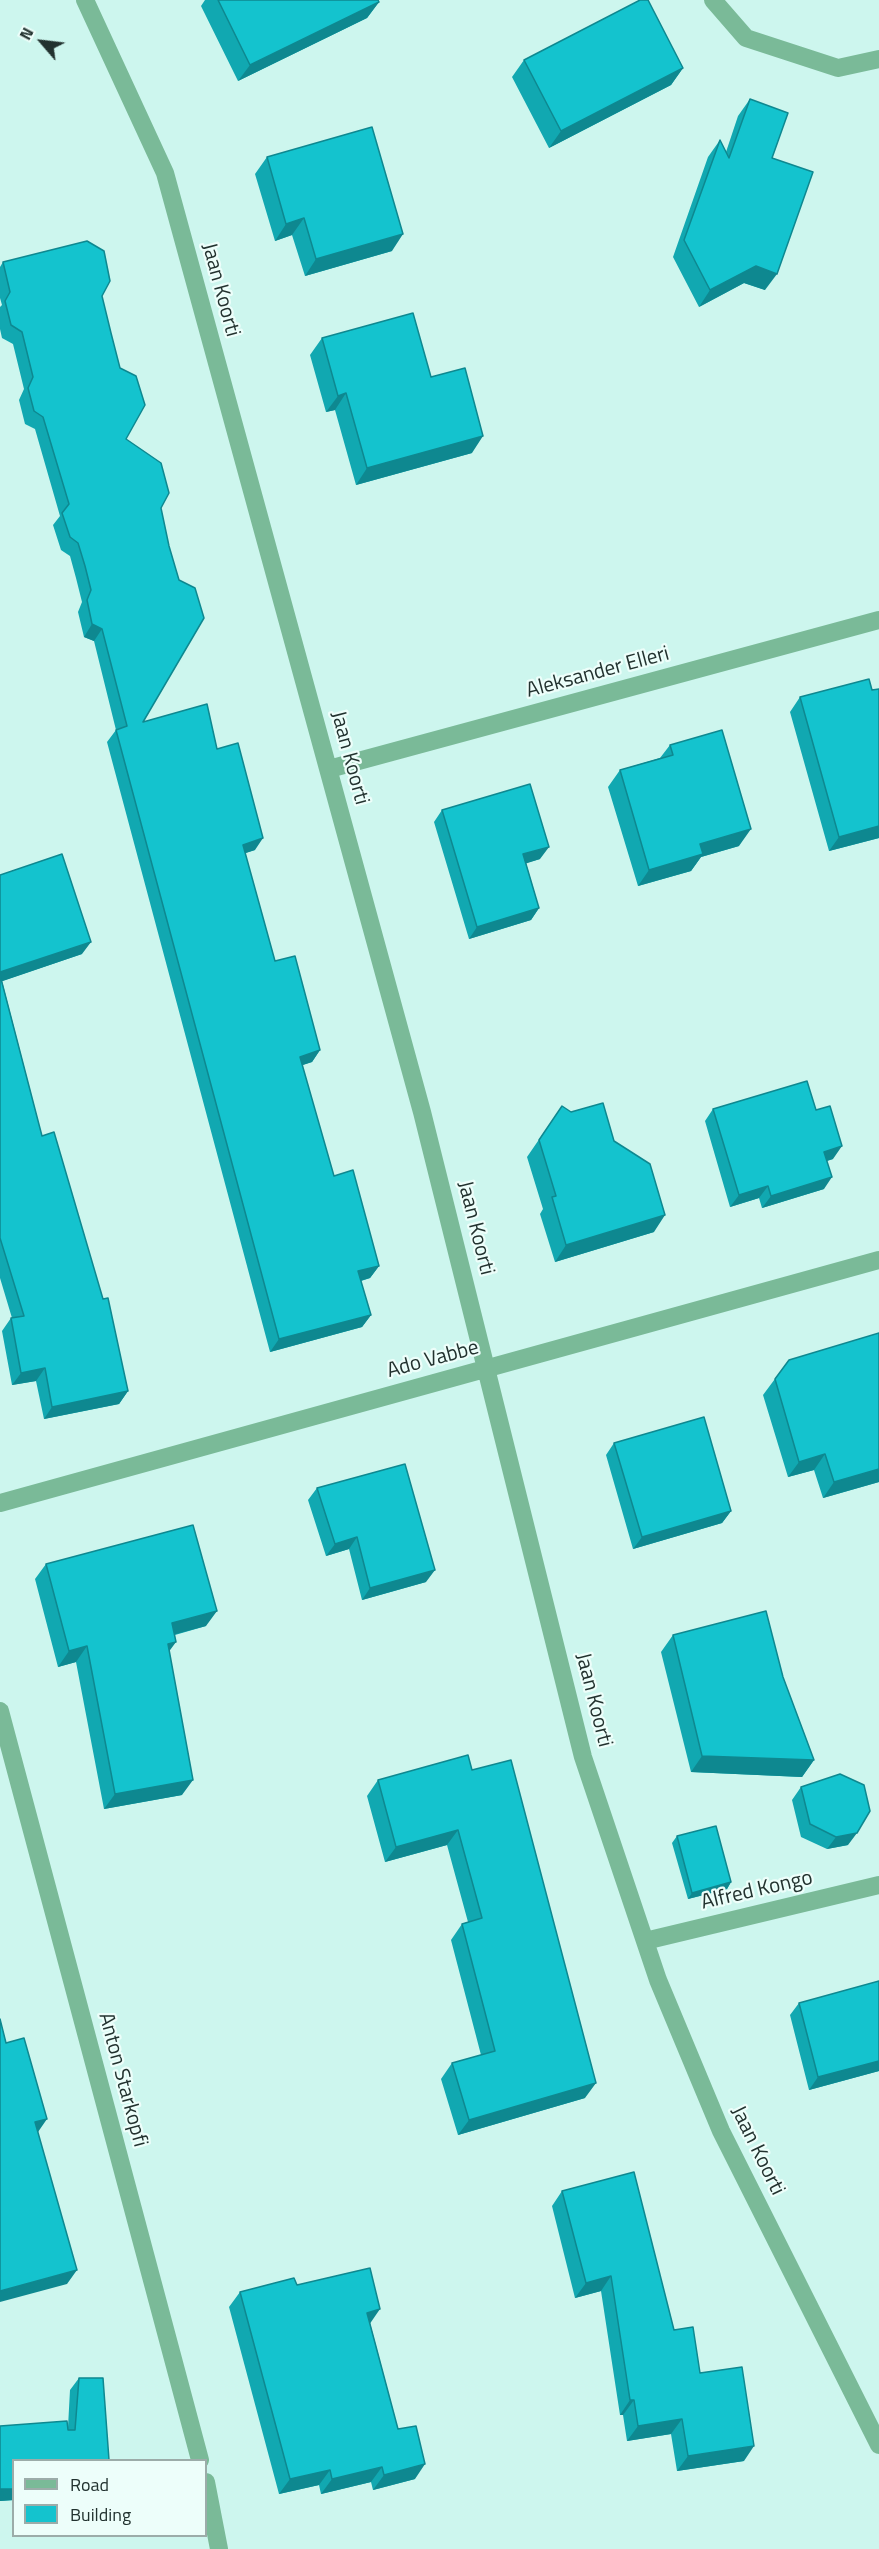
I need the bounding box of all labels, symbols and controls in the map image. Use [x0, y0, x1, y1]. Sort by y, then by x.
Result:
north arrow [12, 12, 72, 72]
text: N [13, 23, 39, 44]
street label: Jaan Koorti [195, 240, 245, 340]
street label: Aleksander Elleri [524, 642, 672, 704]
street label: Jaan Koorti [324, 708, 374, 808]
street label: Jaan Koorti [451, 1178, 499, 1278]
street label: Ado Vabbe [384, 1336, 482, 1384]
street label: Jaan Koorti [569, 1650, 617, 1750]
street label: Alfred Kongo [699, 1866, 815, 1916]
street label: Anton Starkopfi [92, 2010, 152, 2150]
street label: Jaan Koorti [725, 2102, 789, 2200]
legend [12, 2459, 207, 2537]
text: Road [70, 2471, 109, 2498]
text: Building [70, 2501, 131, 2528]

